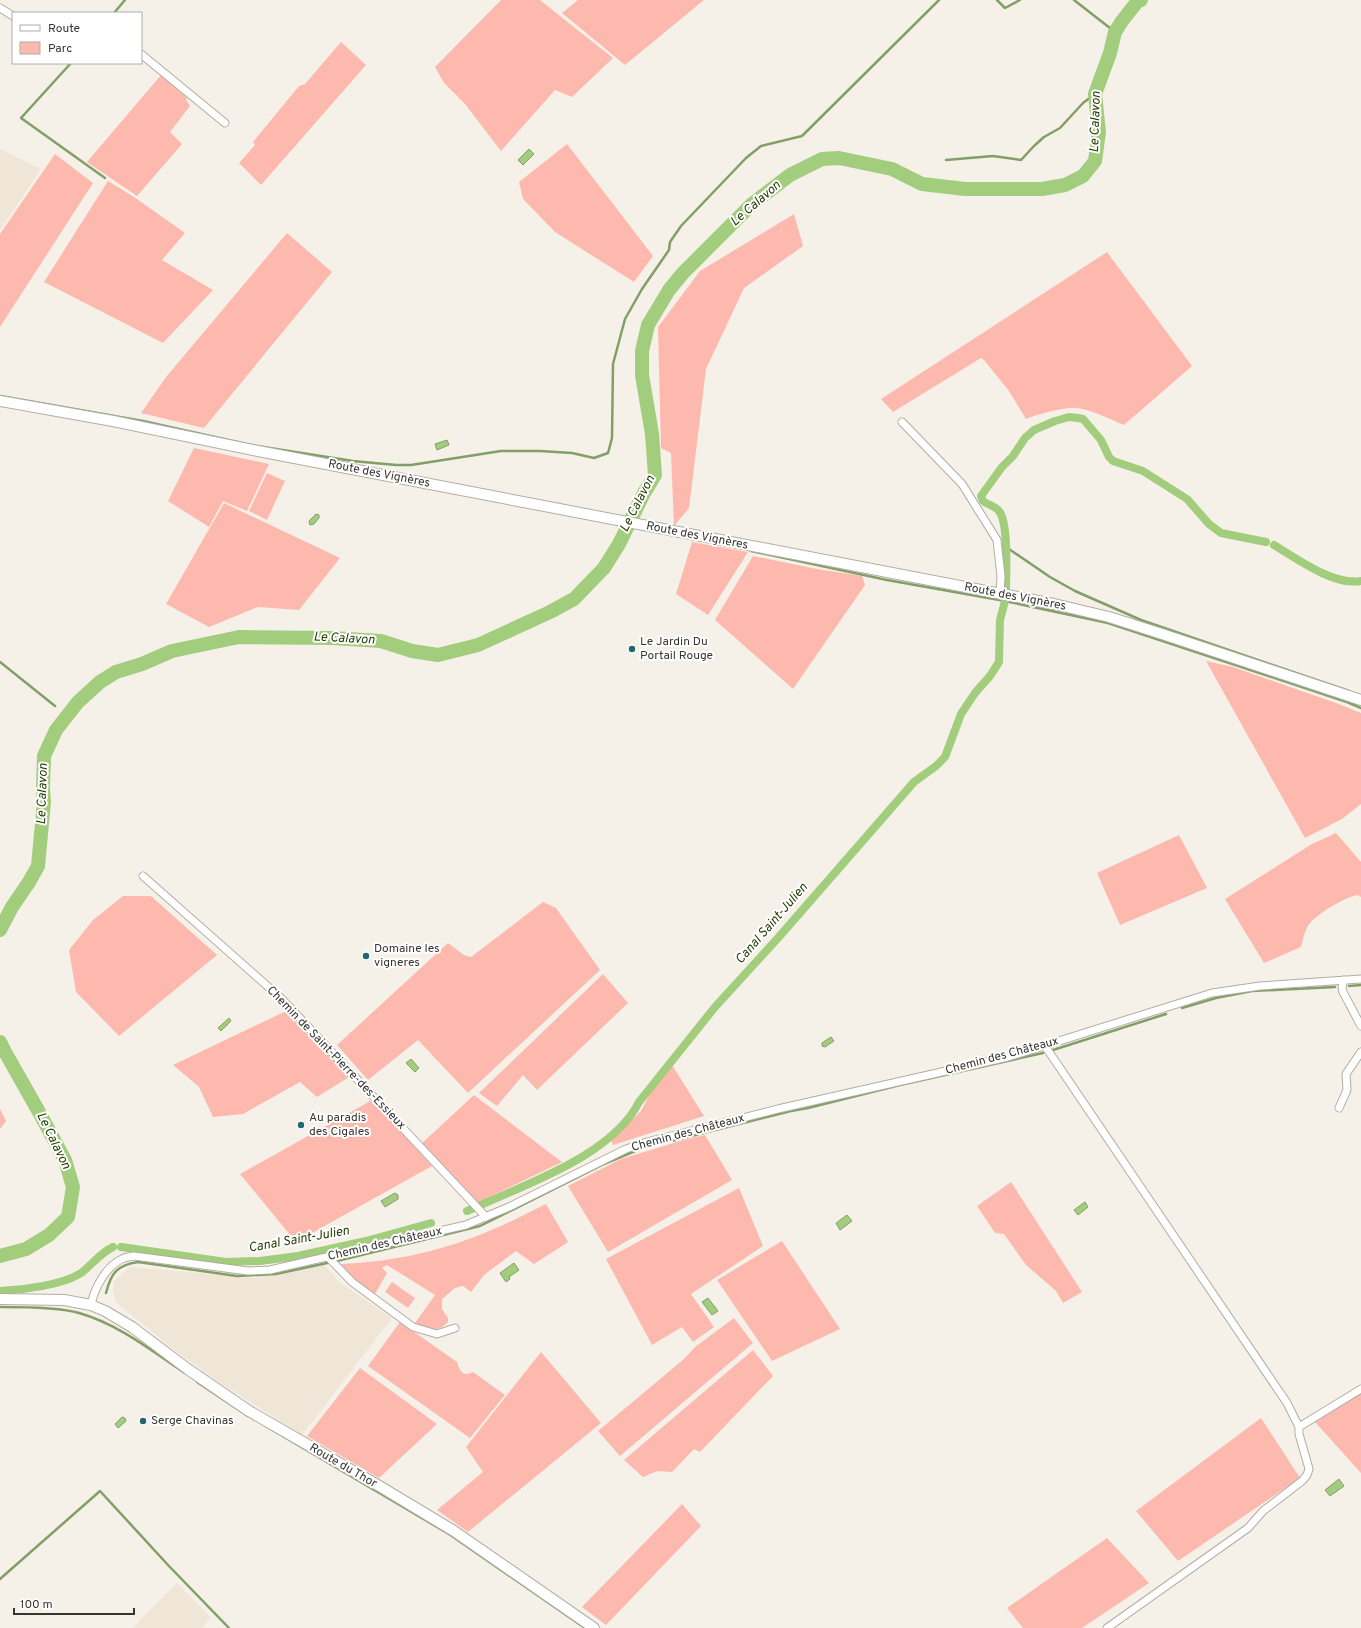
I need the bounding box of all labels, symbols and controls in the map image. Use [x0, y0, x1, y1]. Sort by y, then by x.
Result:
legend [12, 12, 142, 64]
text: Route [48, 21, 80, 37]
text: Parc [48, 41, 72, 57]
water label: Le Calavon [1087, 91, 1105, 153]
water label: Le Calavon [728, 178, 784, 230]
street label: Route des Vignères [327, 456, 431, 492]
water label: Le Calavon [617, 473, 659, 535]
street label: Route des Vignères [645, 518, 749, 554]
street label: Route des Vignères [963, 579, 1067, 615]
water label: Le Calavon [313, 629, 375, 649]
place label: Le Jardin Du Portail Rouge [640, 634, 713, 664]
marker: Le Jardin Du Portail Rouge [627, 644, 637, 654]
water label: Le Calavon [34, 763, 52, 825]
water label: Canal Saint-Julien [732, 880, 812, 968]
place label: Domaine les vigneres [374, 941, 440, 971]
marker: Domaine les vigneres [361, 951, 371, 961]
street label: Chemin de Saint-Pierre-des-Essieux [263, 983, 409, 1133]
street label: Chemin des Châteaux [944, 1033, 1060, 1079]
water label: Le Calavon [32, 1110, 74, 1172]
place label: Au paradis des Cigales [309, 1110, 370, 1140]
street label: Chemin des Châteaux [630, 1110, 746, 1156]
marker: Au paradis des Cigales [296, 1120, 306, 1130]
water label: Canal Saint-Julien [247, 1223, 351, 1257]
street label: Chemin des Châteaux [326, 1223, 444, 1265]
place label: Serge Chavinas [151, 1413, 234, 1429]
marker: Serge Chavinas [138, 1416, 148, 1426]
street label: Route du Thor [306, 1440, 380, 1492]
scale bar [14, 1590, 134, 1616]
text: 100 m [20, 1597, 53, 1613]

